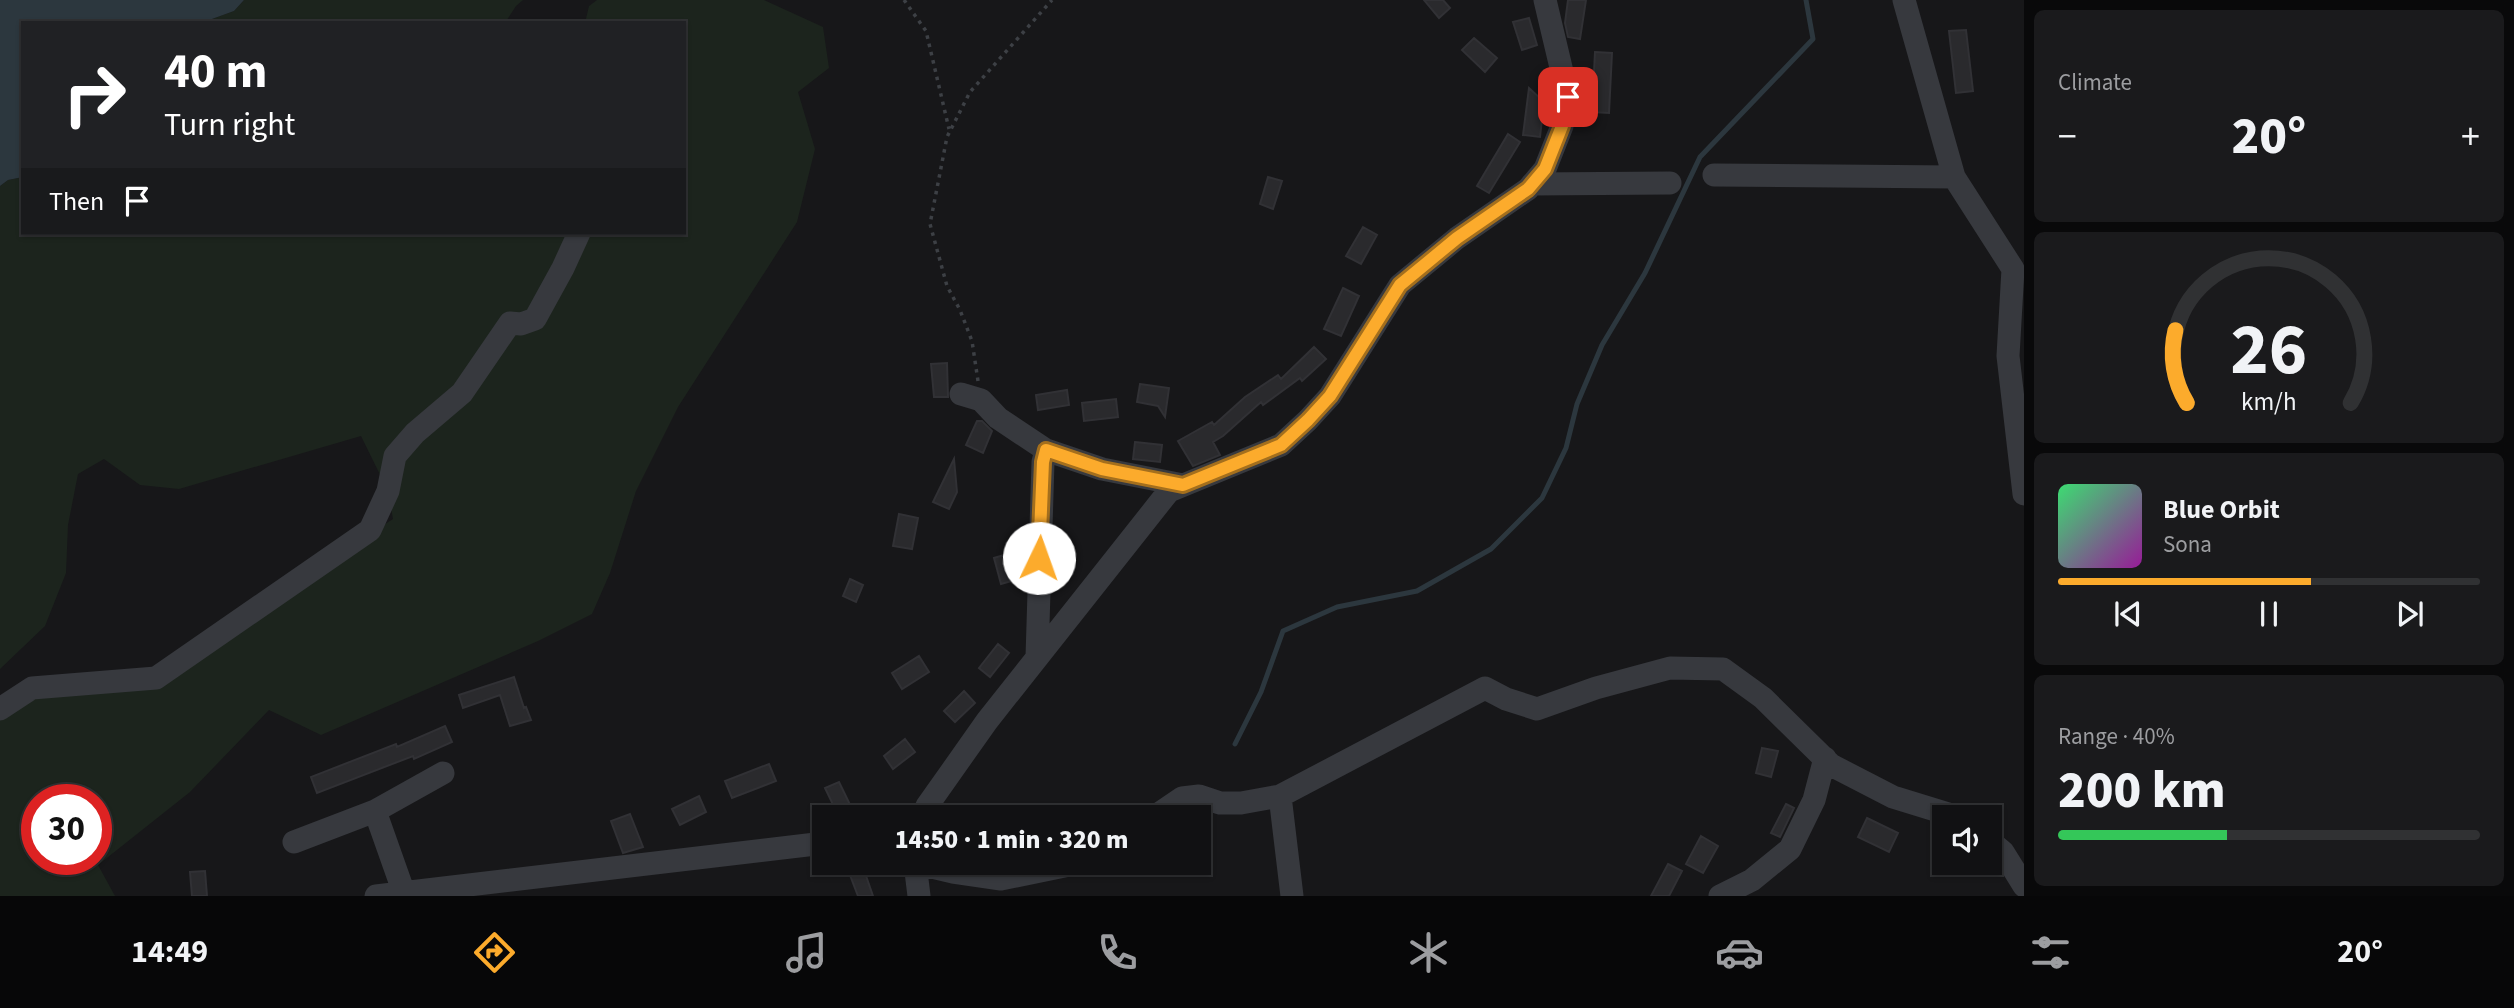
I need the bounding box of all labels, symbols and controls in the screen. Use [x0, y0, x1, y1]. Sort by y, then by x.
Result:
text: 40 m [164, 37, 268, 107]
icon: right [49, 49, 140, 140]
text: Climate [2058, 66, 2132, 99]
pin [1538, 67, 1598, 127]
icon: arrive [1549, 78, 1587, 116]
text: 20° [2232, 100, 2306, 174]
text: Turn right [164, 102, 295, 148]
text: − [2058, 110, 2077, 164]
text: + [2461, 110, 2480, 164]
icon: arrive [118, 182, 156, 220]
text: Then [49, 183, 104, 220]
text: 26 [2231, 299, 2307, 403]
text: km/h [2241, 384, 2297, 420]
text: Blue Orbit [2163, 491, 2280, 528]
position arrow [1002, 521, 1076, 595]
text: Sona [2163, 528, 2212, 561]
icon: previous [2109, 595, 2147, 633]
icon: pause [2250, 595, 2288, 633]
icon: next [2391, 595, 2429, 633]
text: Range · 40% [2058, 720, 2175, 753]
text: 200 km [2058, 754, 2226, 828]
speed limit sign: 30 [21, 784, 112, 875]
map controls [1932, 805, 2002, 875]
button: sound [1932, 805, 2002, 875]
text: 14:50 · 1 min · 320 m [895, 821, 1128, 858]
icon: directions [470, 928, 519, 977]
icon: music [782, 928, 831, 977]
icon: phone [1093, 928, 1142, 977]
icon: climate [1404, 928, 1453, 977]
icon: car [1715, 928, 1764, 977]
icon: filters [2026, 928, 2075, 977]
text: 14:49 [131, 929, 208, 975]
text: 20° [2337, 929, 2383, 975]

